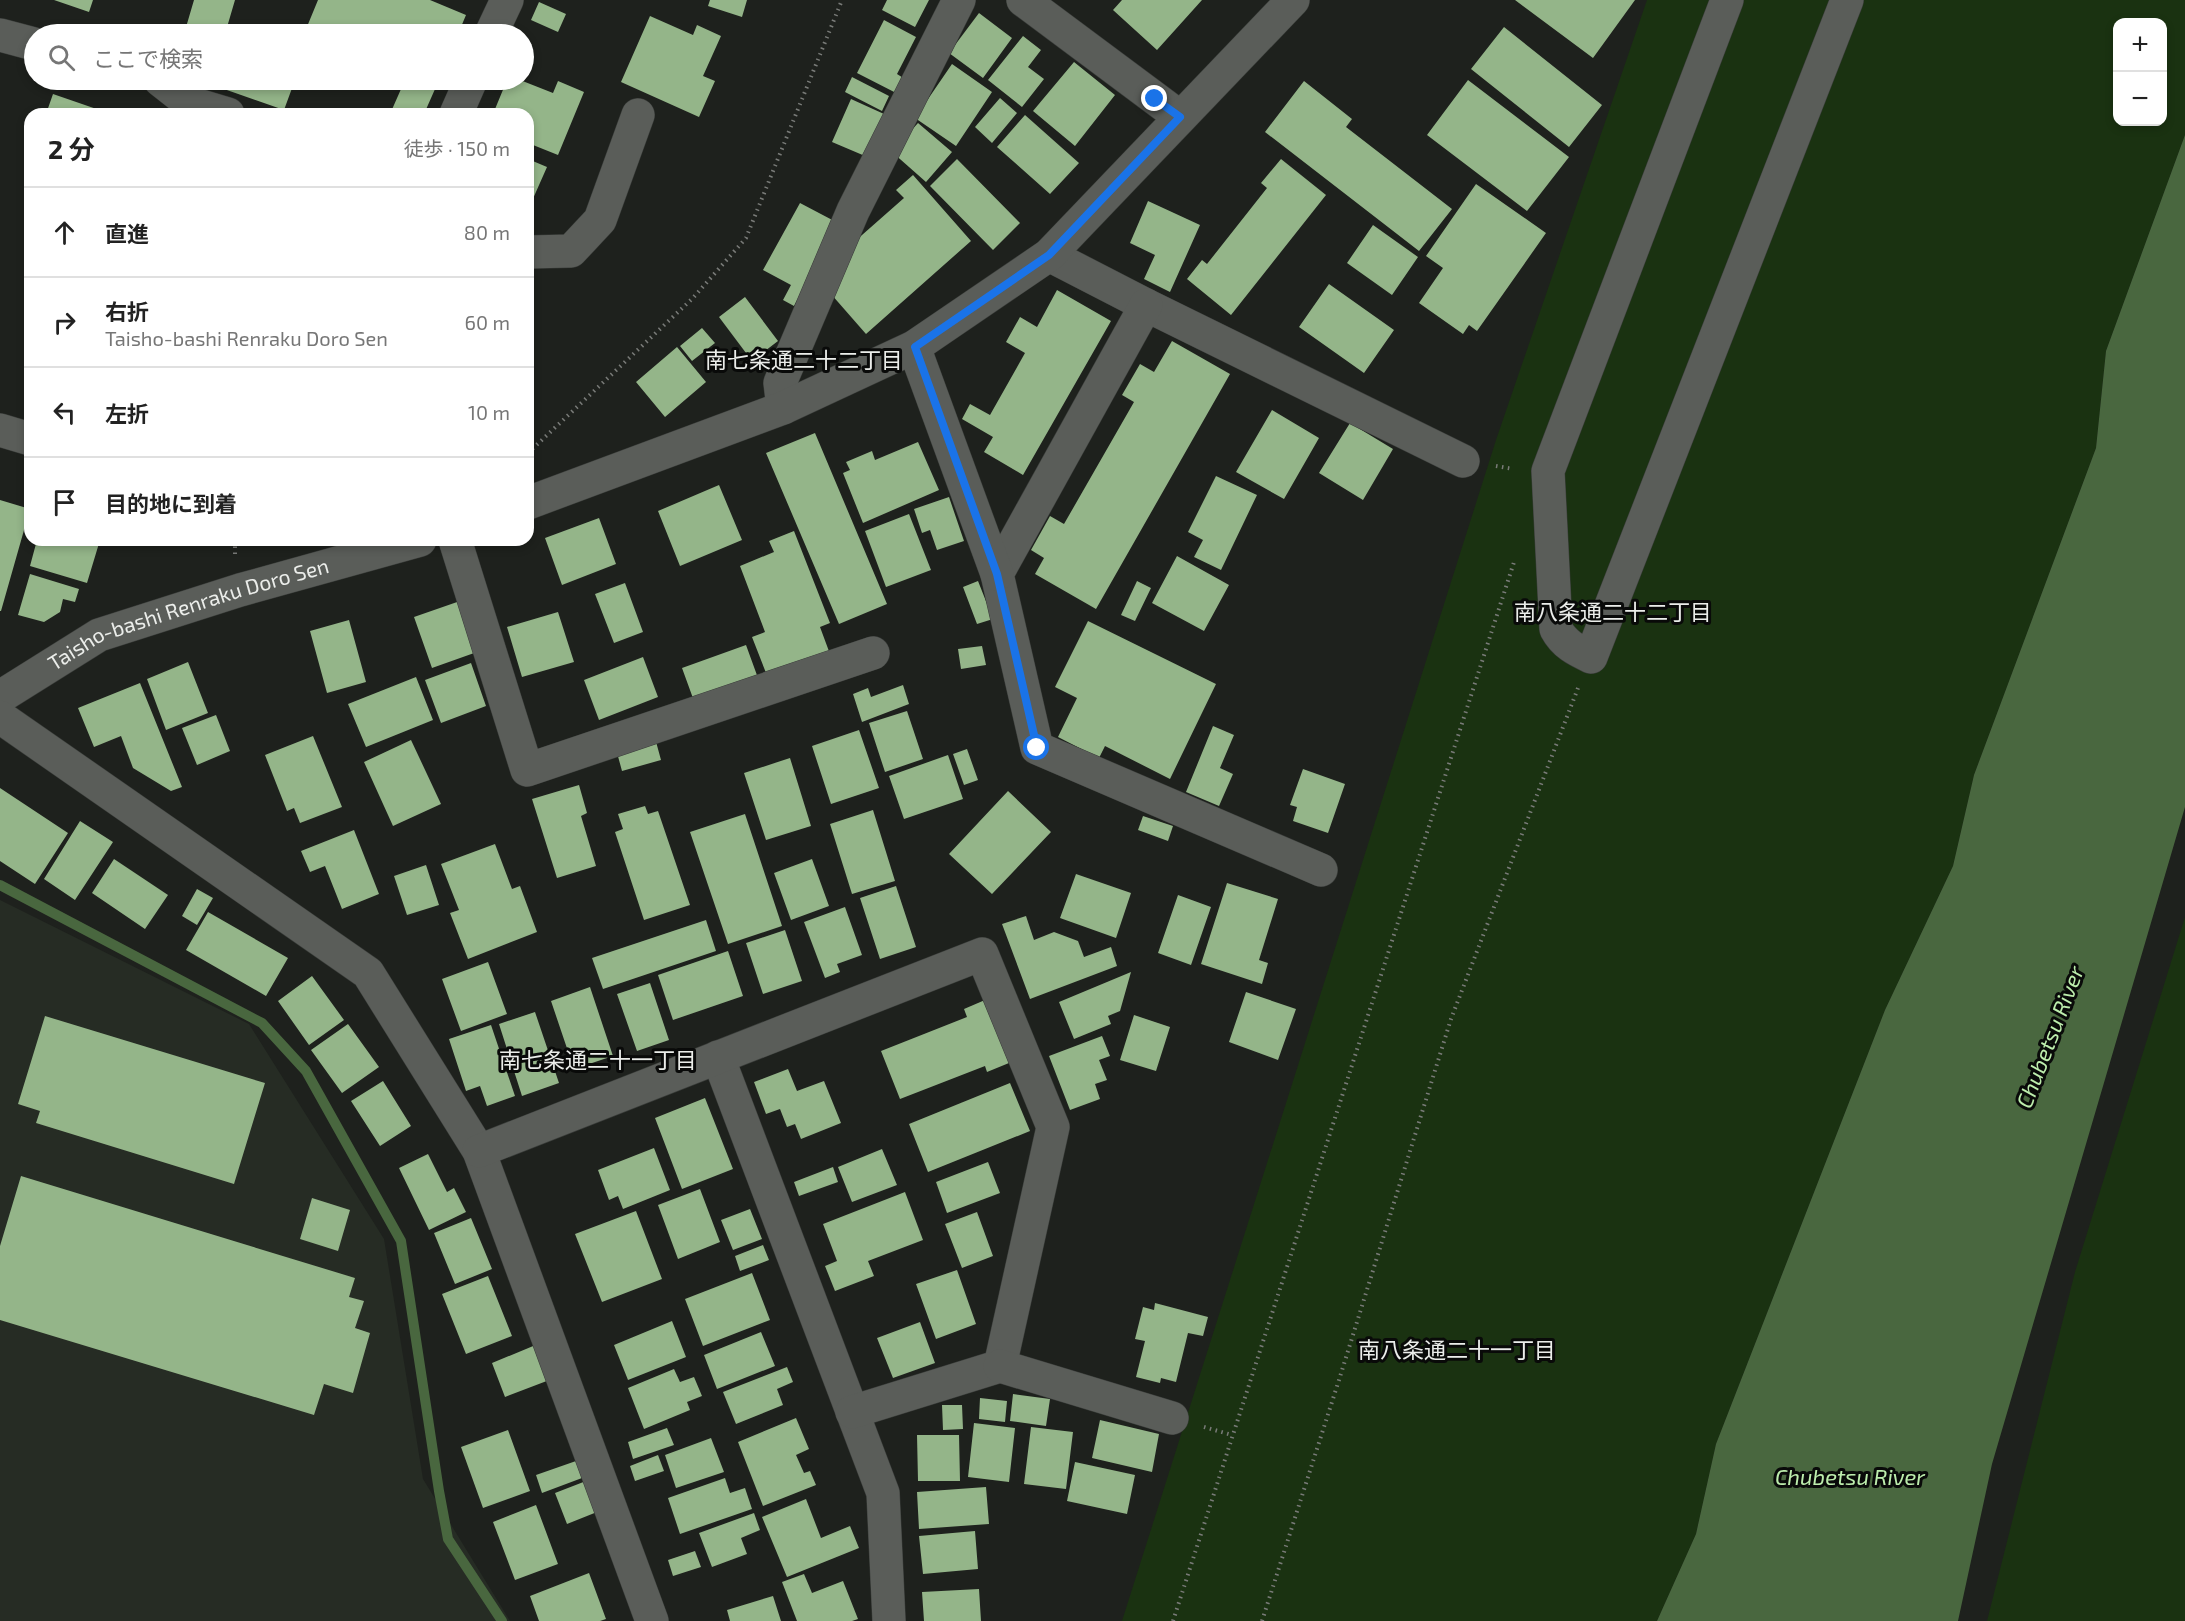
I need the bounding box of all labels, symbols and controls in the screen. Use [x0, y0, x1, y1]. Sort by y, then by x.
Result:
map controls [2113, 18, 2167, 126]
button: + [2113, 18, 2167, 72]
search box [24, 24, 534, 90]
icon: search [45, 41, 78, 74]
text: ここで検索 [93, 45, 203, 71]
button: − [2113, 72, 2167, 126]
route end [1141, 85, 1167, 111]
text: 2 分 [48, 133, 95, 164]
text: 徒歩 · 150 m [404, 136, 510, 160]
icon: ahead [48, 216, 81, 249]
text: 直進 [105, 220, 149, 246]
text: 80 m [464, 220, 510, 244]
text: 右折 [105, 298, 149, 324]
icon: right [48, 306, 81, 339]
text: 60 m [465, 310, 510, 334]
text: Taisho-bashi Renraku Doro Sen [105, 326, 388, 350]
district label: 南七条通二十二丁目 [705, 346, 903, 372]
icon: left [48, 396, 81, 429]
text: 左折 [105, 400, 149, 426]
text: 10 m [468, 400, 510, 424]
icon: arrive [48, 486, 81, 519]
text: 目的地に到着 [105, 490, 237, 516]
street label: Taisho-bashi Renraku Doro Sen [43, 552, 331, 675]
district label: 南八条通二十二丁目 [1514, 598, 1712, 624]
route start [1023, 734, 1049, 760]
water label: Chubetsu River [2010, 961, 2089, 1111]
district label: 南七条通二十一丁目 [499, 1046, 697, 1072]
district label: 南八条通二十一丁目 [1358, 1336, 1556, 1362]
water label: Chubetsu River [1775, 1463, 1926, 1489]

